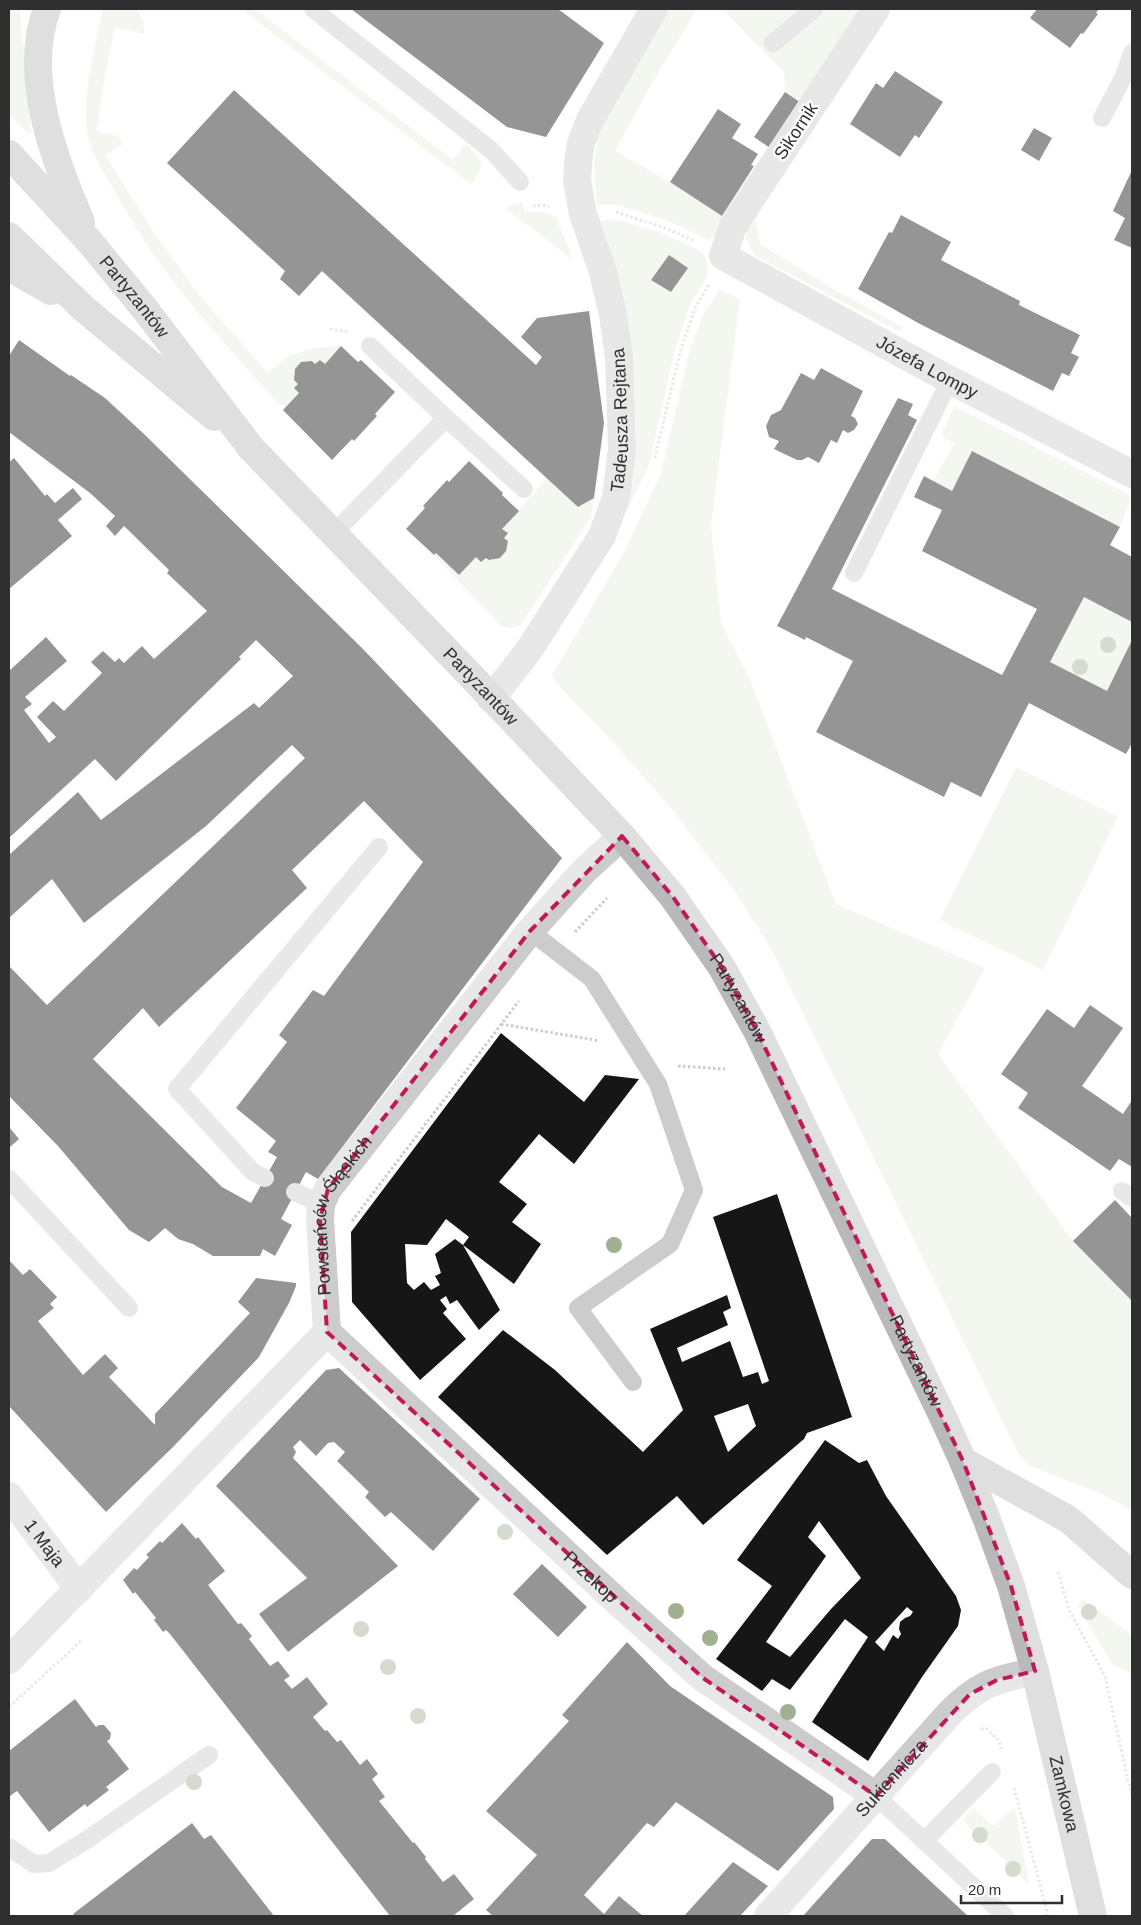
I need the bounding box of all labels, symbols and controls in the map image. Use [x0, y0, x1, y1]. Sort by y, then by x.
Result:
street label: Sikornik [770, 98, 822, 163]
street label: Partyzantów [95, 252, 174, 342]
street label: Józefa Lompy [873, 332, 981, 403]
street label: Tadeusza Rejtana [607, 346, 632, 493]
street label: Partyzantów [439, 644, 523, 730]
street label: Partyzantów [705, 950, 772, 1047]
street label: Powstańców Śląskich [310, 1132, 376, 1296]
street label: Partyzantów [885, 1312, 947, 1411]
street label: 1 Maja [20, 1516, 69, 1572]
street label: Przekop [560, 1547, 622, 1607]
street label: Sukiennicza [852, 1735, 932, 1821]
street label: Zamkowa [1045, 1753, 1083, 1835]
scale bar [961, 1872, 1062, 1904]
text: 20 m [968, 1881, 1001, 1898]

